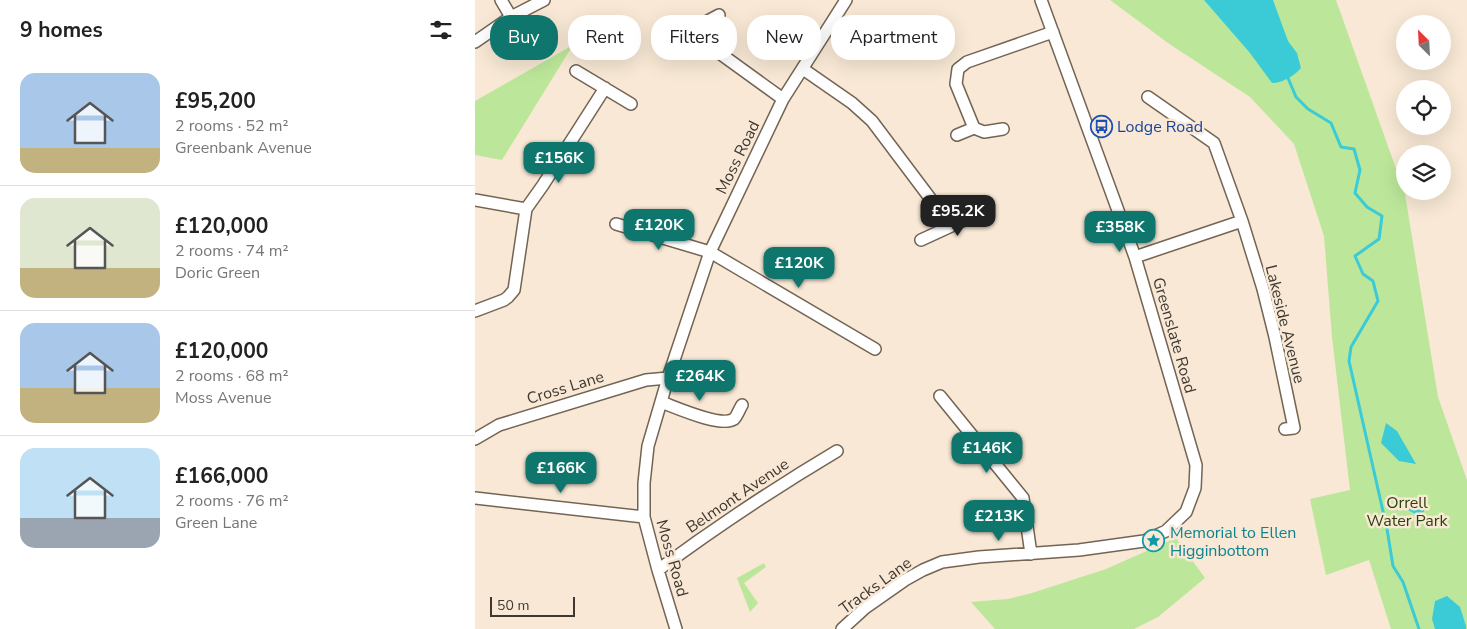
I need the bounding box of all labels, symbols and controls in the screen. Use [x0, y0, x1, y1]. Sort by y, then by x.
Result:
chip: Buy [490, 15, 558, 60]
chip: Rent [568, 15, 641, 60]
chip: Filters [651, 15, 737, 60]
chip: New [747, 15, 821, 60]
chip: Apartment [831, 15, 955, 60]
north arrow [1396, 15, 1451, 70]
map controls [1396, 15, 1451, 200]
text: 9 homes [20, 16, 103, 44]
icon: filters [427, 16, 455, 44]
button: locate [1396, 80, 1451, 135]
text: £95,200 [175, 87, 256, 115]
icon: home [60, 93, 120, 153]
bus stop icon: Lodge Road [1089, 114, 1113, 138]
text: 2 rooms · 52 m² [175, 115, 288, 137]
place label: Lodge Road [1117, 116, 1203, 138]
street label: Moss Road [711, 117, 765, 198]
text: Greenbank Avenue [175, 137, 312, 159]
pin: £156K [524, 142, 594, 184]
button: layers [1396, 145, 1451, 200]
text: £156K [534, 147, 584, 169]
pin: £95.2K [917, 194, 999, 237]
text: £95.2K [932, 200, 985, 222]
pin: £120K [624, 208, 694, 251]
pin: £358K [1085, 210, 1155, 253]
text: £120,000 [175, 212, 268, 240]
text: £120K [634, 214, 684, 236]
text: £358K [1095, 216, 1145, 238]
icon: home [60, 218, 120, 278]
text: 2 rooms · 74 m² [175, 240, 288, 262]
pin: £120K [764, 246, 834, 289]
text: £120K [774, 252, 824, 274]
text: Doric Green [175, 262, 260, 284]
street label: Lakeside Avenue [1260, 263, 1310, 386]
street label: Greenslate Road [1147, 275, 1201, 396]
text: £120,000 [175, 337, 268, 365]
icon: home [60, 343, 120, 403]
pin: £264K [665, 360, 735, 402]
text: 2 rooms · 68 m² [175, 365, 288, 387]
text: £264K [675, 365, 725, 387]
street label: Cross Lane [524, 366, 607, 410]
text: Moss Avenue [175, 387, 272, 409]
pin: £146K [952, 432, 1022, 474]
text: £146K [962, 437, 1012, 459]
pin: £166K [526, 452, 596, 494]
street label: Belmont Avenue [682, 453, 793, 538]
text: £166K [536, 457, 586, 479]
text: £166,000 [175, 462, 268, 490]
icon: home [60, 468, 120, 528]
text: 2 rooms · 76 m² [175, 490, 288, 512]
park label: Orrell Water Park [1366, 492, 1448, 532]
pin: £213K [964, 500, 1034, 542]
text: £213K [974, 505, 1024, 527]
text: Green Lane [175, 512, 257, 534]
street label: Moss Road [651, 517, 694, 599]
place label: Memorial to Ellen Higginbottom [1170, 522, 1296, 562]
place icon: Memorial to Ellen Higginbottom [1142, 529, 1166, 553]
street label: Tracks Lane [835, 552, 916, 620]
scale bar [490, 594, 575, 617]
text: 50 m [497, 596, 529, 615]

